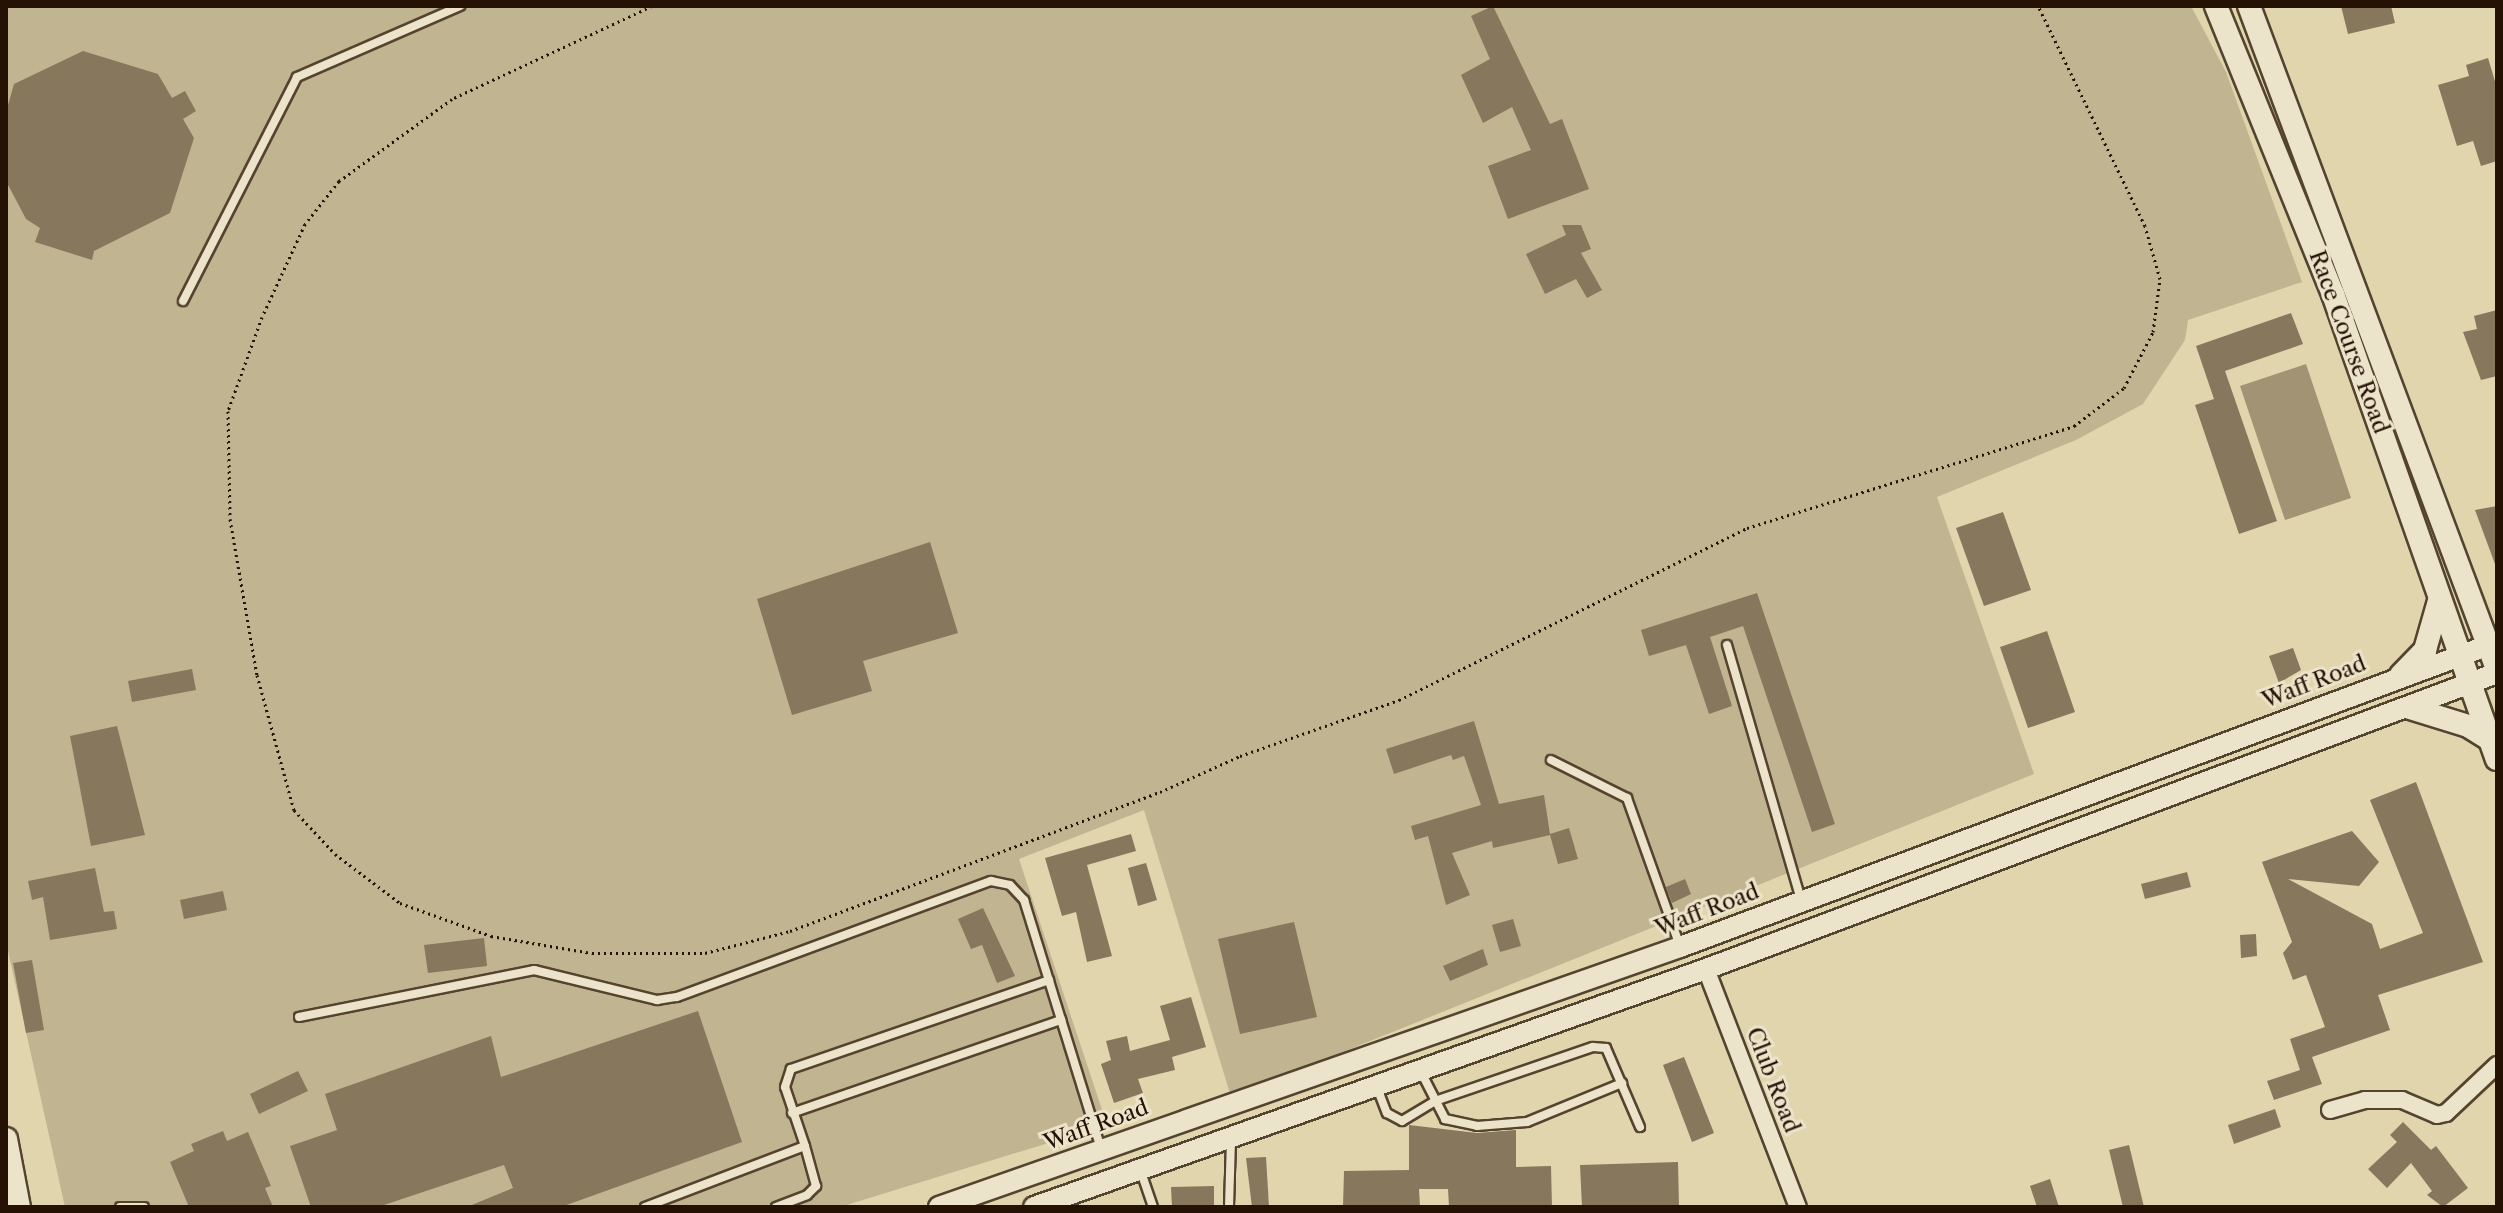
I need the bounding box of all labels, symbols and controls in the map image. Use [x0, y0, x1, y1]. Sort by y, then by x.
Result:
street label: Race Course Road [2304, 247, 2394, 437]
street label: Waff Road [2258, 650, 2370, 714]
street label: Waff Road [1651, 878, 1763, 942]
street label: Club Road [1741, 1024, 1805, 1136]
street label: Waff Road [1040, 1094, 1152, 1156]

